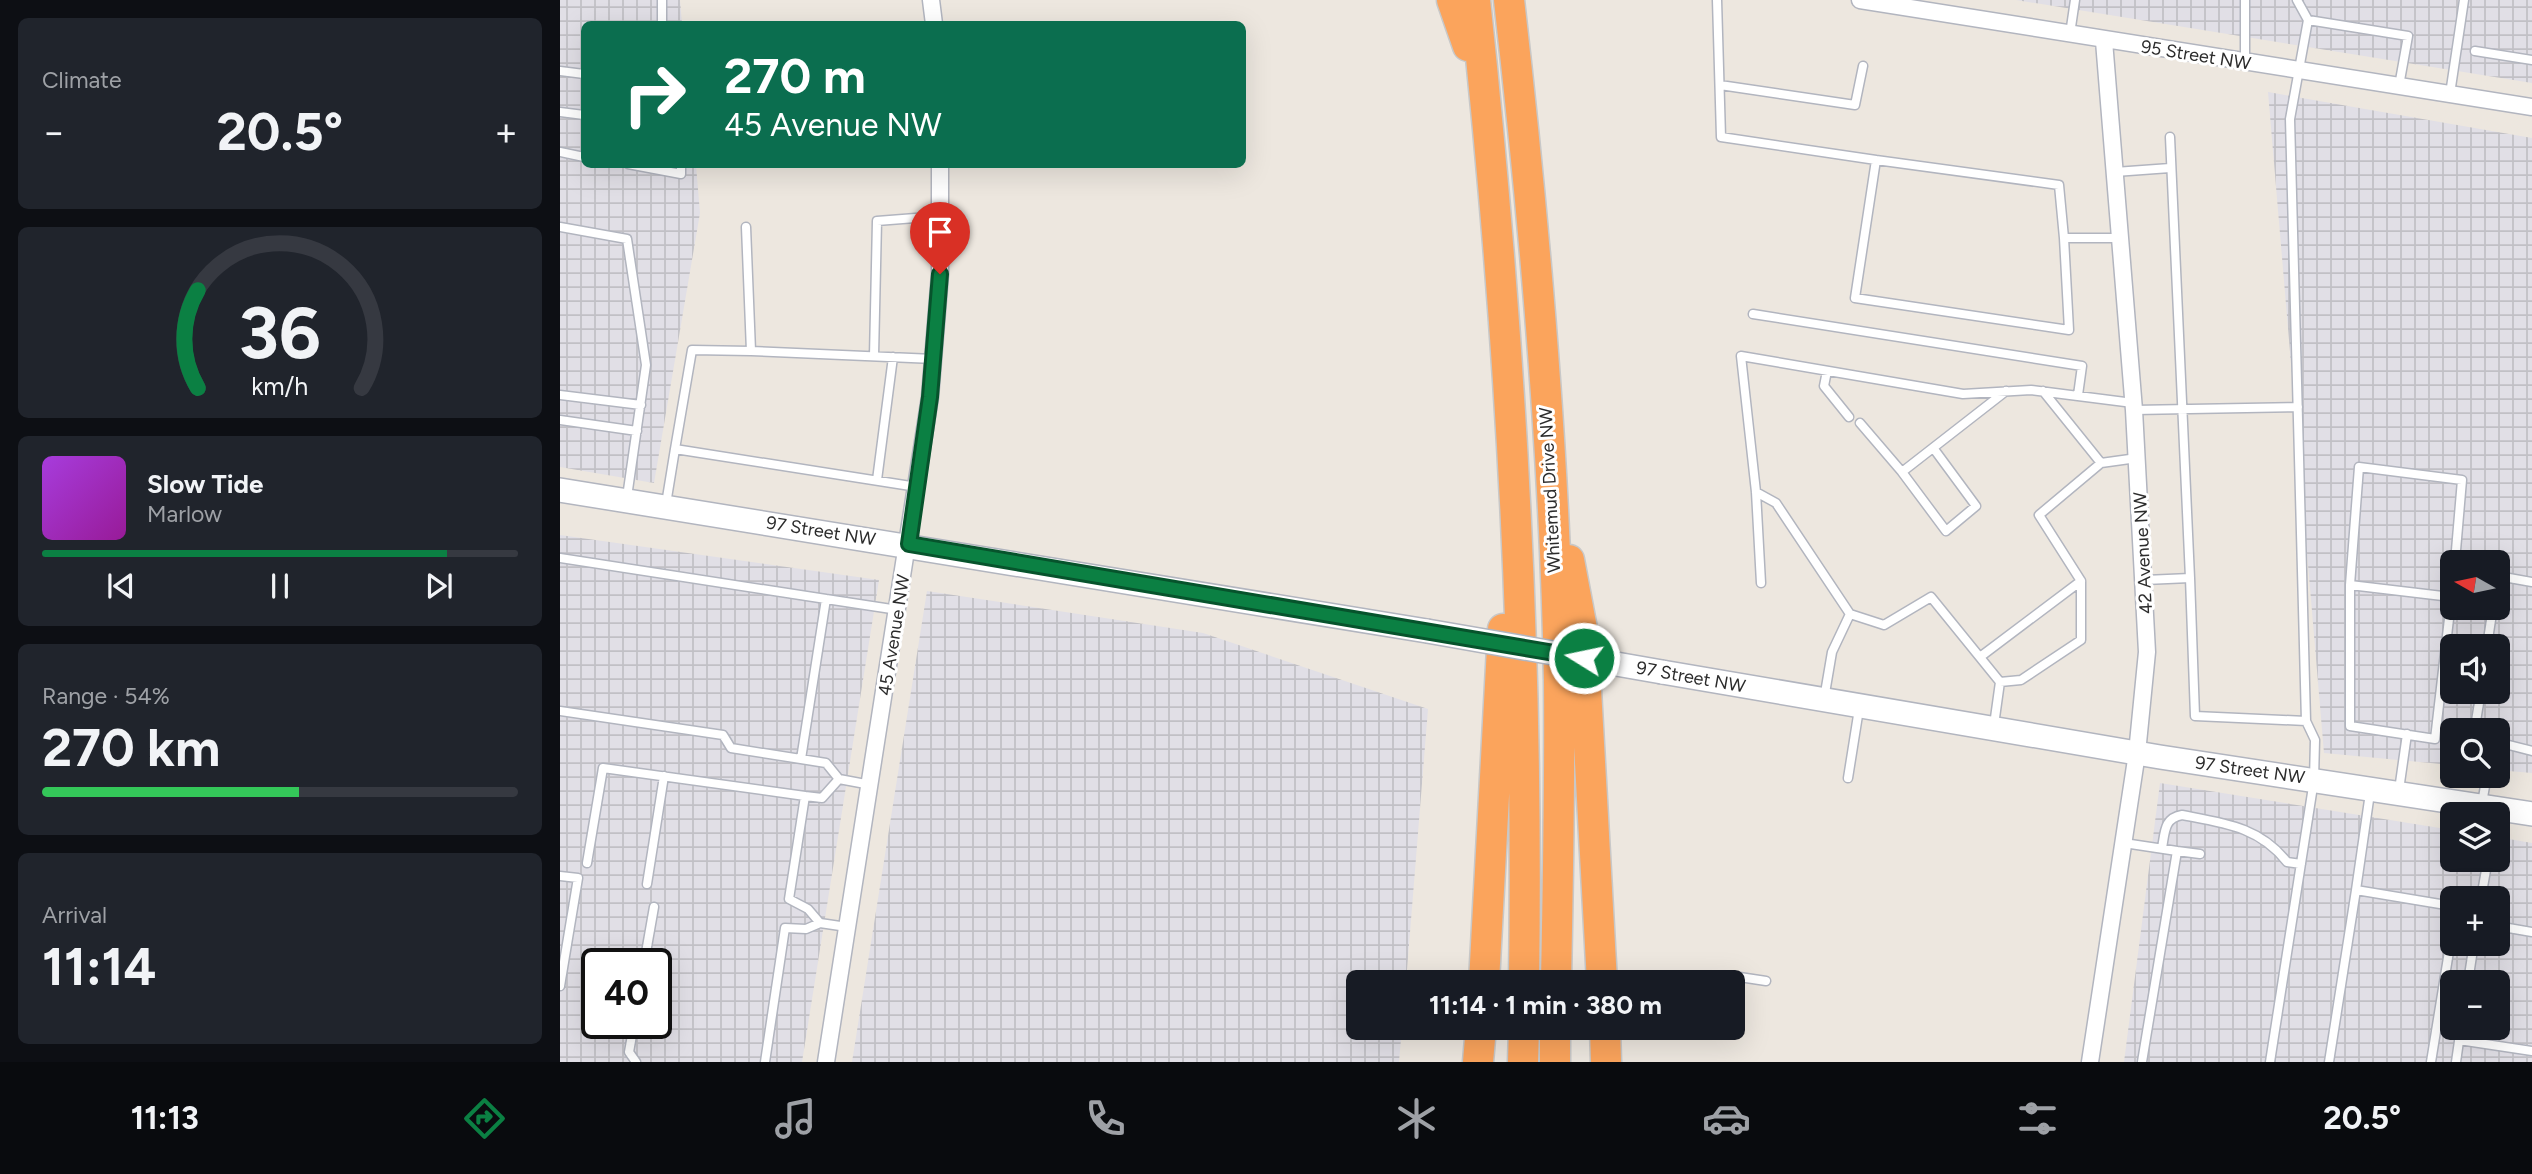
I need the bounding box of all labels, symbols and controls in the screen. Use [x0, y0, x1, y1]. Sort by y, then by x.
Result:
street label: 95 Street NW [2139, 35, 2253, 75]
text: 270 m [724, 46, 866, 105]
icon: right [609, 49, 700, 140]
text: Climate [42, 66, 121, 94]
text: 20.5° [217, 101, 343, 163]
text: 45 Avenue NW [724, 106, 942, 144]
text: − [42, 109, 66, 155]
text: + [494, 109, 518, 155]
pin [910, 202, 970, 274]
icon: arrive [921, 213, 959, 251]
text: 36 [239, 290, 321, 377]
text: km/h [251, 371, 309, 401]
street label: Whitemud Drive NW [1535, 406, 1565, 573]
text: Slow Tide [147, 468, 263, 500]
street label: 42 Avenue NW [2129, 491, 2157, 615]
text: Marlow [147, 500, 222, 528]
street label: 97 Street NW [765, 512, 878, 551]
north arrow [2440, 550, 2510, 620]
map controls [2440, 550, 2510, 1040]
icon: previous [102, 567, 140, 605]
icon: pause [261, 567, 299, 605]
icon: next [420, 567, 458, 605]
street label: 45 Avenue NW [874, 572, 915, 697]
position arrow [1547, 621, 1621, 695]
button: sound [2440, 634, 2510, 704]
street label: 97 Street NW [1635, 657, 1748, 698]
text: Range · 54% [42, 682, 170, 710]
text: 270 km [42, 717, 220, 779]
button: search [2440, 718, 2510, 788]
street label: 97 Street NW [2194, 751, 2307, 789]
button: layers [2440, 802, 2510, 872]
button: + [2440, 886, 2510, 956]
text: Arrival [42, 901, 107, 929]
text: 11:14 [42, 936, 156, 998]
speed limit sign: 40 [581, 948, 672, 1039]
button: − [2440, 970, 2510, 1040]
text: 11:14 · 1 min · 380 m [1429, 989, 1662, 1021]
icon: directions [460, 1094, 509, 1143]
icon: music [771, 1094, 820, 1143]
icon: phone [1081, 1094, 1130, 1143]
icon: climate [1392, 1094, 1441, 1143]
icon: car [1702, 1094, 1751, 1143]
icon: filters [2013, 1094, 2062, 1143]
text: 11:13 [131, 1099, 199, 1137]
text: 20.5° [2323, 1099, 2401, 1137]

